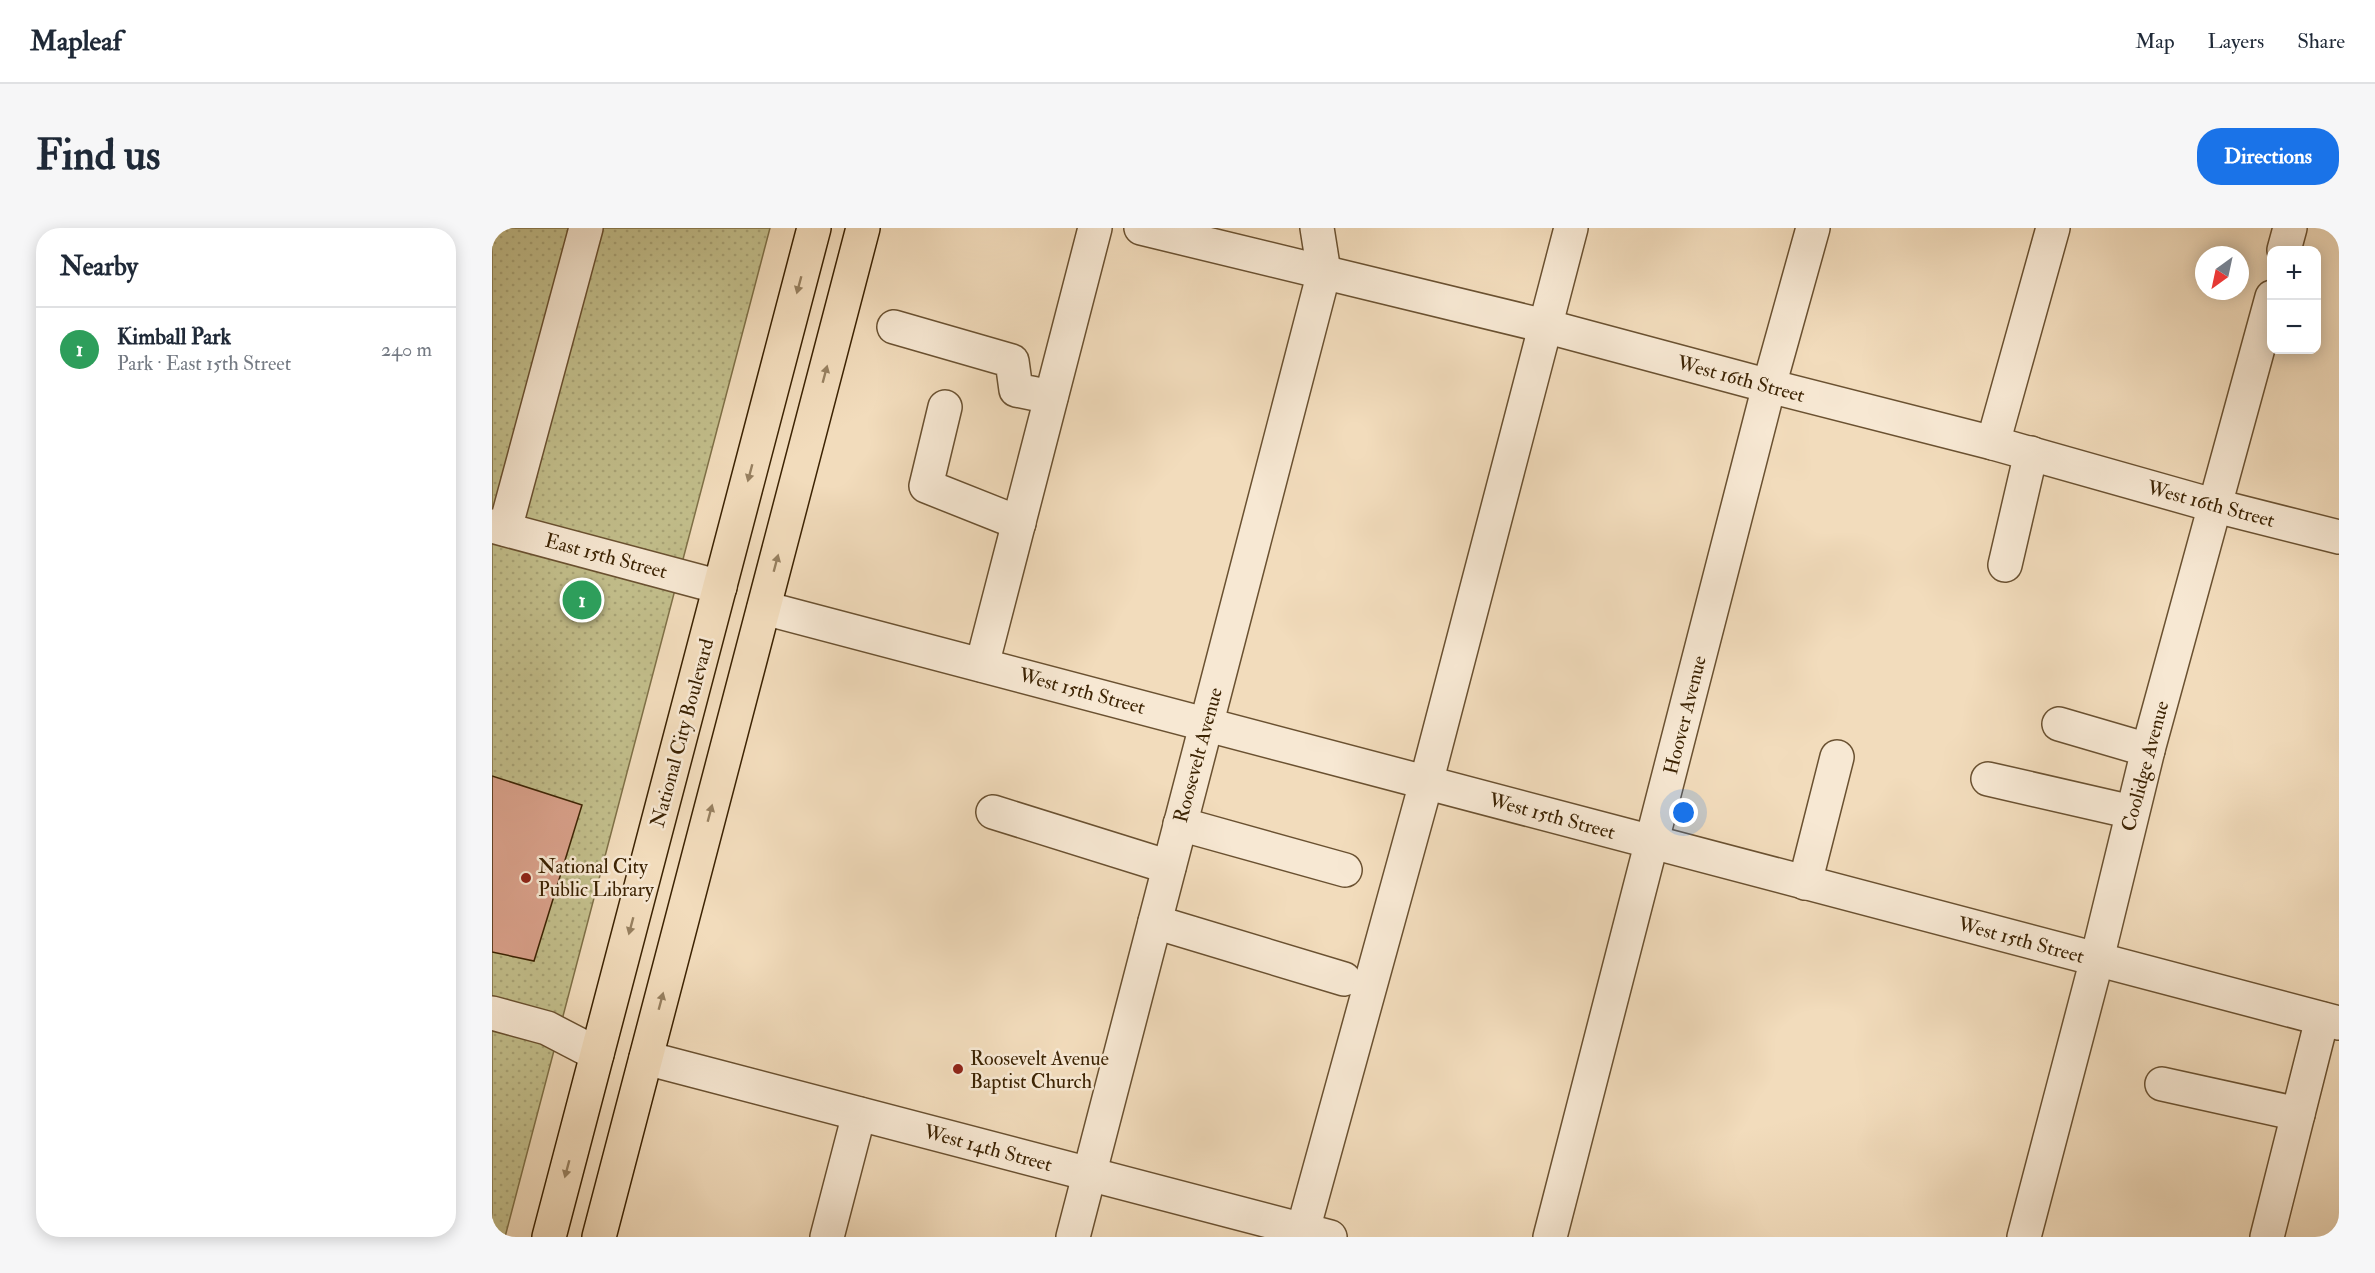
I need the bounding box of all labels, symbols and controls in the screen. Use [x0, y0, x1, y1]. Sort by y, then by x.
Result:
text: Mapleaf [30, 24, 122, 59]
text: Map [2135, 28, 2175, 55]
text: Layers [2208, 28, 2264, 55]
text: Share [2297, 28, 2345, 55]
button: Directions [2197, 128, 2339, 185]
text: Find us [36, 130, 160, 182]
north arrow [2195, 246, 2249, 300]
map controls [2267, 246, 2321, 354]
button: + [2267, 246, 2321, 300]
text: Nearby [60, 251, 138, 283]
one-way arrow [794, 275, 804, 294]
button: − [2267, 300, 2321, 354]
text: Kimball Park [117, 323, 231, 351]
text: 1 [76, 337, 83, 362]
text: 240 m [381, 337, 432, 362]
street label: West 16th Street [1674, 350, 1808, 408]
text: Park · East 15th Street [117, 351, 291, 376]
one-way arrow [821, 365, 830, 383]
one-way arrow [744, 464, 754, 482]
street label: West 16th Street [2144, 475, 2278, 533]
street label: East 15th Street [542, 528, 670, 584]
one-way arrow [771, 554, 781, 572]
pin: 1 [562, 578, 602, 622]
street label: National City Boulevard [645, 636, 719, 830]
street label: Hoover Avenue [1658, 653, 1712, 777]
street label: West 15th Street [1015, 662, 1148, 720]
street label: Roosevelt Avenue [1168, 685, 1228, 825]
street label: Coolidge Avenue [2116, 698, 2174, 834]
street label: West 15th Street [1485, 787, 1618, 845]
your location [1669, 798, 1698, 827]
one-way arrow [706, 804, 716, 822]
place label: National City Public Library [538, 854, 655, 902]
marker: National City Public Library [519, 871, 533, 885]
street label: West 15th Street [1954, 911, 2087, 969]
one-way arrow [625, 917, 635, 935]
one-way arrow [657, 992, 667, 1011]
place label: Roosevelt Avenue Baptist Church [970, 1046, 1109, 1095]
marker: Roosevelt Avenue Baptist Church [951, 1062, 965, 1076]
street label: West 14th Street [920, 1119, 1055, 1177]
one-way arrow [561, 1160, 571, 1178]

